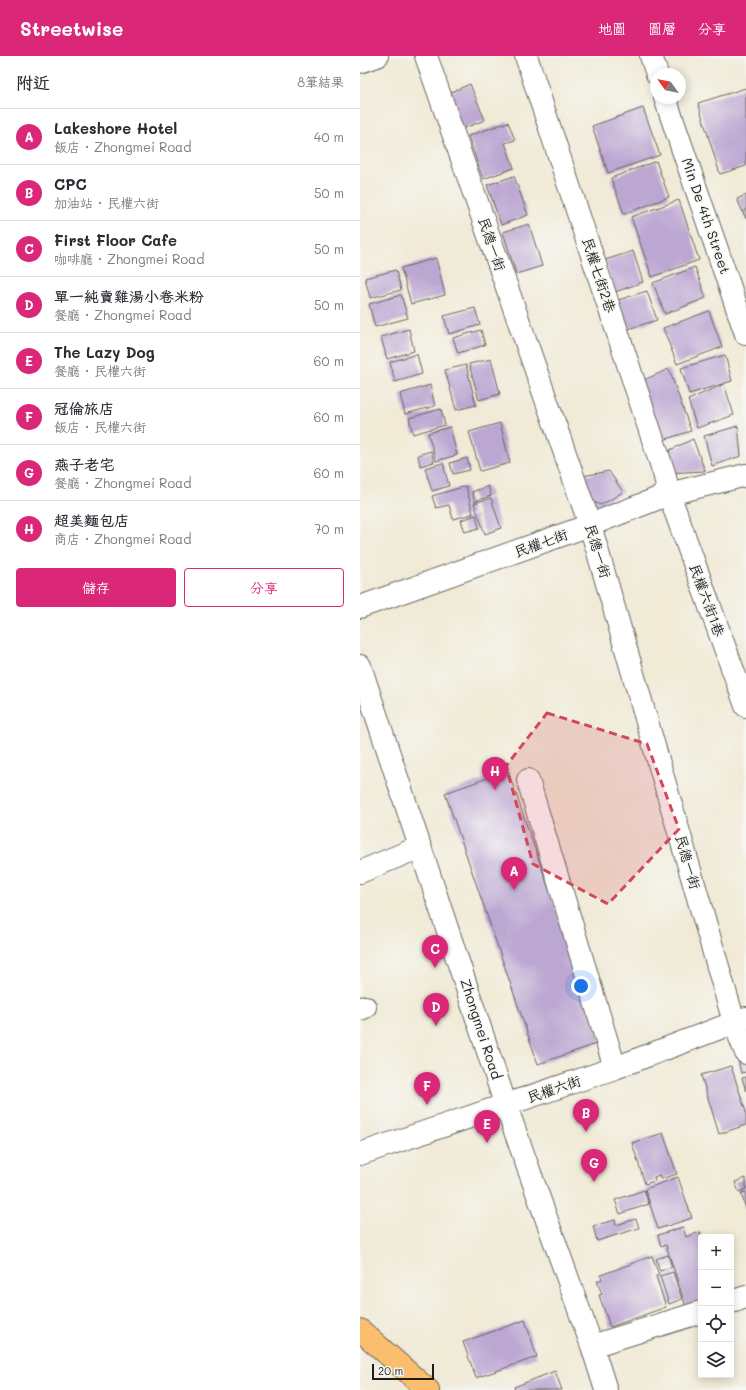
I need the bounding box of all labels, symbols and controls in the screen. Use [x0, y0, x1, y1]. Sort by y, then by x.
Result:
text: Streetwise [20, 16, 123, 41]
text: 地圖 [598, 19, 626, 38]
text: 圖層 [648, 19, 676, 38]
text: 分享 [698, 19, 726, 38]
north arrow [650, 68, 686, 104]
text: 附近 [16, 71, 50, 93]
text: 8筆結果 [297, 73, 344, 90]
text: Lakeshore Hotel [54, 118, 177, 138]
text: A [24, 128, 34, 145]
text: 40 m [314, 128, 344, 145]
text: 飯店 · Zhongmei Road [54, 138, 191, 155]
street label: Min De 4th Street [678, 155, 735, 276]
text: CPC [54, 174, 87, 194]
text: B [25, 184, 33, 201]
text: 50 m [314, 184, 344, 201]
text: 加油站 · 民權六街 [54, 194, 159, 211]
street label: 民德一街 [474, 214, 511, 273]
text: First Floor Cafe [54, 230, 177, 250]
street label: 民權七街2巷 [578, 235, 621, 316]
text: C [24, 240, 34, 257]
text: 50 m [314, 240, 344, 257]
text: 咖啡廳 · Zhongmei Road [54, 250, 204, 267]
text: 單一純賣雞湯小卷米粉 [54, 286, 204, 306]
text: D [24, 296, 34, 313]
text: 50 m [314, 296, 344, 313]
text: 餐廳 · Zhongmei Road [54, 306, 191, 323]
text: The Lazy Dog [54, 342, 155, 362]
text: E [25, 352, 33, 369]
text: 60 m [314, 352, 344, 369]
text: 餐廳 · 民權六街 [54, 362, 146, 379]
text: 冠倫旅店 [54, 398, 114, 418]
text: F [25, 408, 33, 425]
text: 60 m [314, 408, 344, 425]
text: 飯店 · 民權六街 [54, 418, 146, 435]
text: 燕子老宅 [54, 454, 114, 474]
text: G [24, 464, 34, 481]
text: 60 m [314, 464, 344, 481]
text: 餐廳 · Zhongmei Road [54, 474, 191, 491]
text: 超美麵包店 [54, 510, 129, 530]
text: H [24, 520, 34, 537]
text: 70 m [314, 520, 344, 537]
street label: 民德一街 [581, 521, 616, 580]
street label: 民權七街 [511, 524, 570, 561]
text: 商店 · Zhongmei Road [54, 530, 191, 547]
street label: 民權六街1巷 [686, 561, 730, 640]
button: 儲存 [16, 568, 176, 607]
button: 分享 [184, 568, 344, 607]
pin: H [482, 757, 508, 790]
street label: 民德一街 [672, 832, 705, 891]
pin: A [501, 857, 527, 890]
pin: C [422, 935, 448, 968]
street label: Zhongmei Road [456, 976, 507, 1082]
your location [571, 976, 591, 996]
pin: D [423, 993, 449, 1026]
street label: 民權六街 [524, 1070, 583, 1107]
pin: F [414, 1072, 440, 1105]
pin: B [573, 1099, 599, 1132]
pin: E [474, 1110, 500, 1143]
pin: G [581, 1149, 607, 1182]
map controls [698, 1234, 734, 1378]
button: + [698, 1234, 734, 1270]
button: − [698, 1270, 734, 1306]
button: locate [698, 1306, 734, 1342]
button: layers [698, 1342, 734, 1378]
scale bar [372, 1362, 434, 1381]
text: 20 m [378, 1363, 403, 1378]

